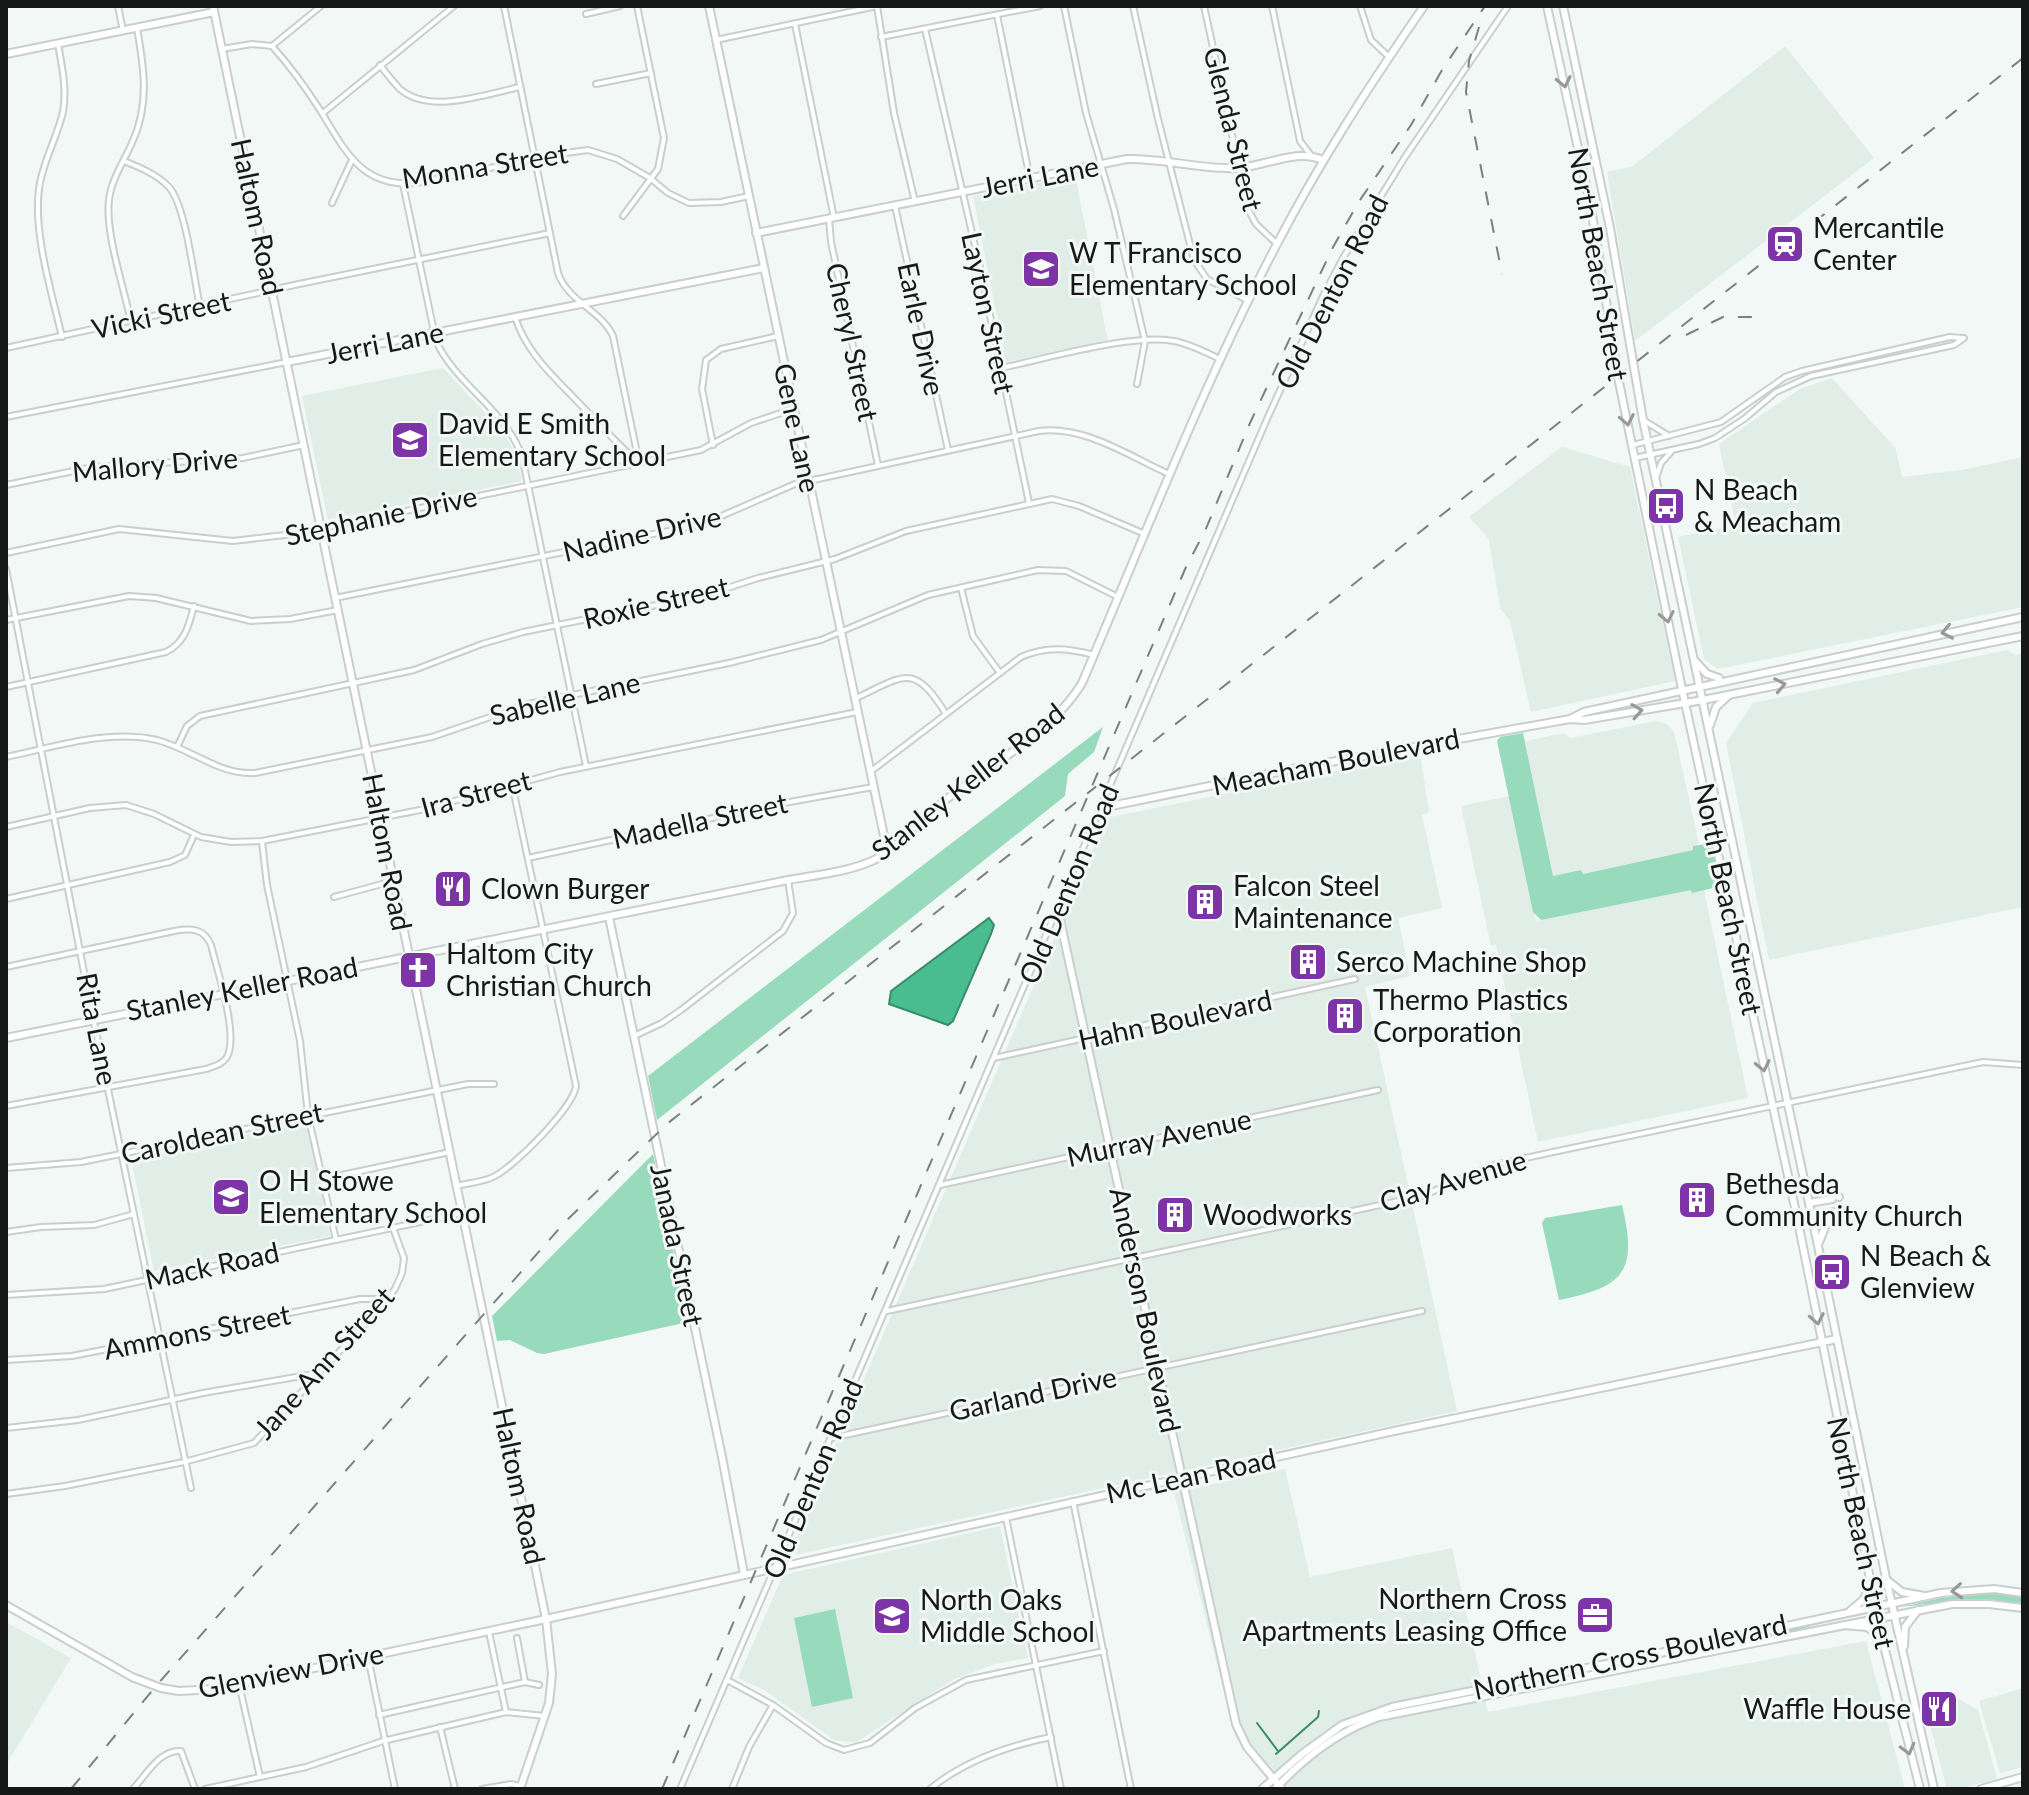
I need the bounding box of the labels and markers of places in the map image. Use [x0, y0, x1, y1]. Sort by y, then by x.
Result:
place label: Mercantile Center [1813, 210, 1944, 276]
station icon: Mercantile Center [1764, 223, 1806, 265]
place label: W T Francisco Elementary School [1069, 235, 1297, 301]
school or university icon: W T Francisco Elementary School [1020, 248, 1062, 290]
place label: David E Smith Elementary School [438, 406, 666, 472]
school or university icon: David E Smith Elementary School [389, 419, 431, 461]
place label: N Beach & Meacham [1694, 472, 1841, 538]
bus stop icon: N Beach & Meacham [1645, 485, 1687, 527]
restaurant icon: Clown Burger [432, 868, 474, 910]
place label: Falcon Steel Maintenance [1233, 868, 1392, 934]
place label: Clown Burger [481, 871, 649, 905]
building icon: Falcon Steel Maintenance [1184, 881, 1226, 923]
place label: Haltom City Christian Church [446, 936, 652, 1002]
building icon: Serco Machine Shop [1287, 941, 1329, 983]
place label: Serco Machine Shop [1336, 944, 1587, 978]
church icon: Haltom City Christian Church [397, 949, 439, 991]
place label: Thermo Plastics Corporation [1373, 982, 1568, 1048]
building icon: Thermo Plastics Corporation [1324, 995, 1366, 1037]
place label: O H Stowe Elementary School [259, 1163, 487, 1229]
place label: Bethesda Community Church [1725, 1166, 1963, 1232]
school or university icon: O H Stowe Elementary School [210, 1176, 252, 1218]
building icon: Bethesda Community Church [1676, 1179, 1718, 1221]
building icon: Woodworks [1154, 1194, 1196, 1236]
place label: Woodworks [1203, 1197, 1352, 1231]
place label: N Beach & Glenview [1860, 1238, 1991, 1304]
bus stop icon: N Beach & Glenview [1811, 1251, 1853, 1293]
place label: Northern Cross Apartments Leasing Office [1242, 1581, 1567, 1647]
place label: North Oaks Middle School [920, 1582, 1095, 1648]
office icon: Northern Cross Apartments Leasing Office [1574, 1594, 1616, 1636]
school or university icon: North Oaks Middle School [871, 1595, 913, 1637]
restaurant icon: Waffle House [1918, 1688, 1960, 1730]
place label: Waffle House [1743, 1691, 1911, 1725]

